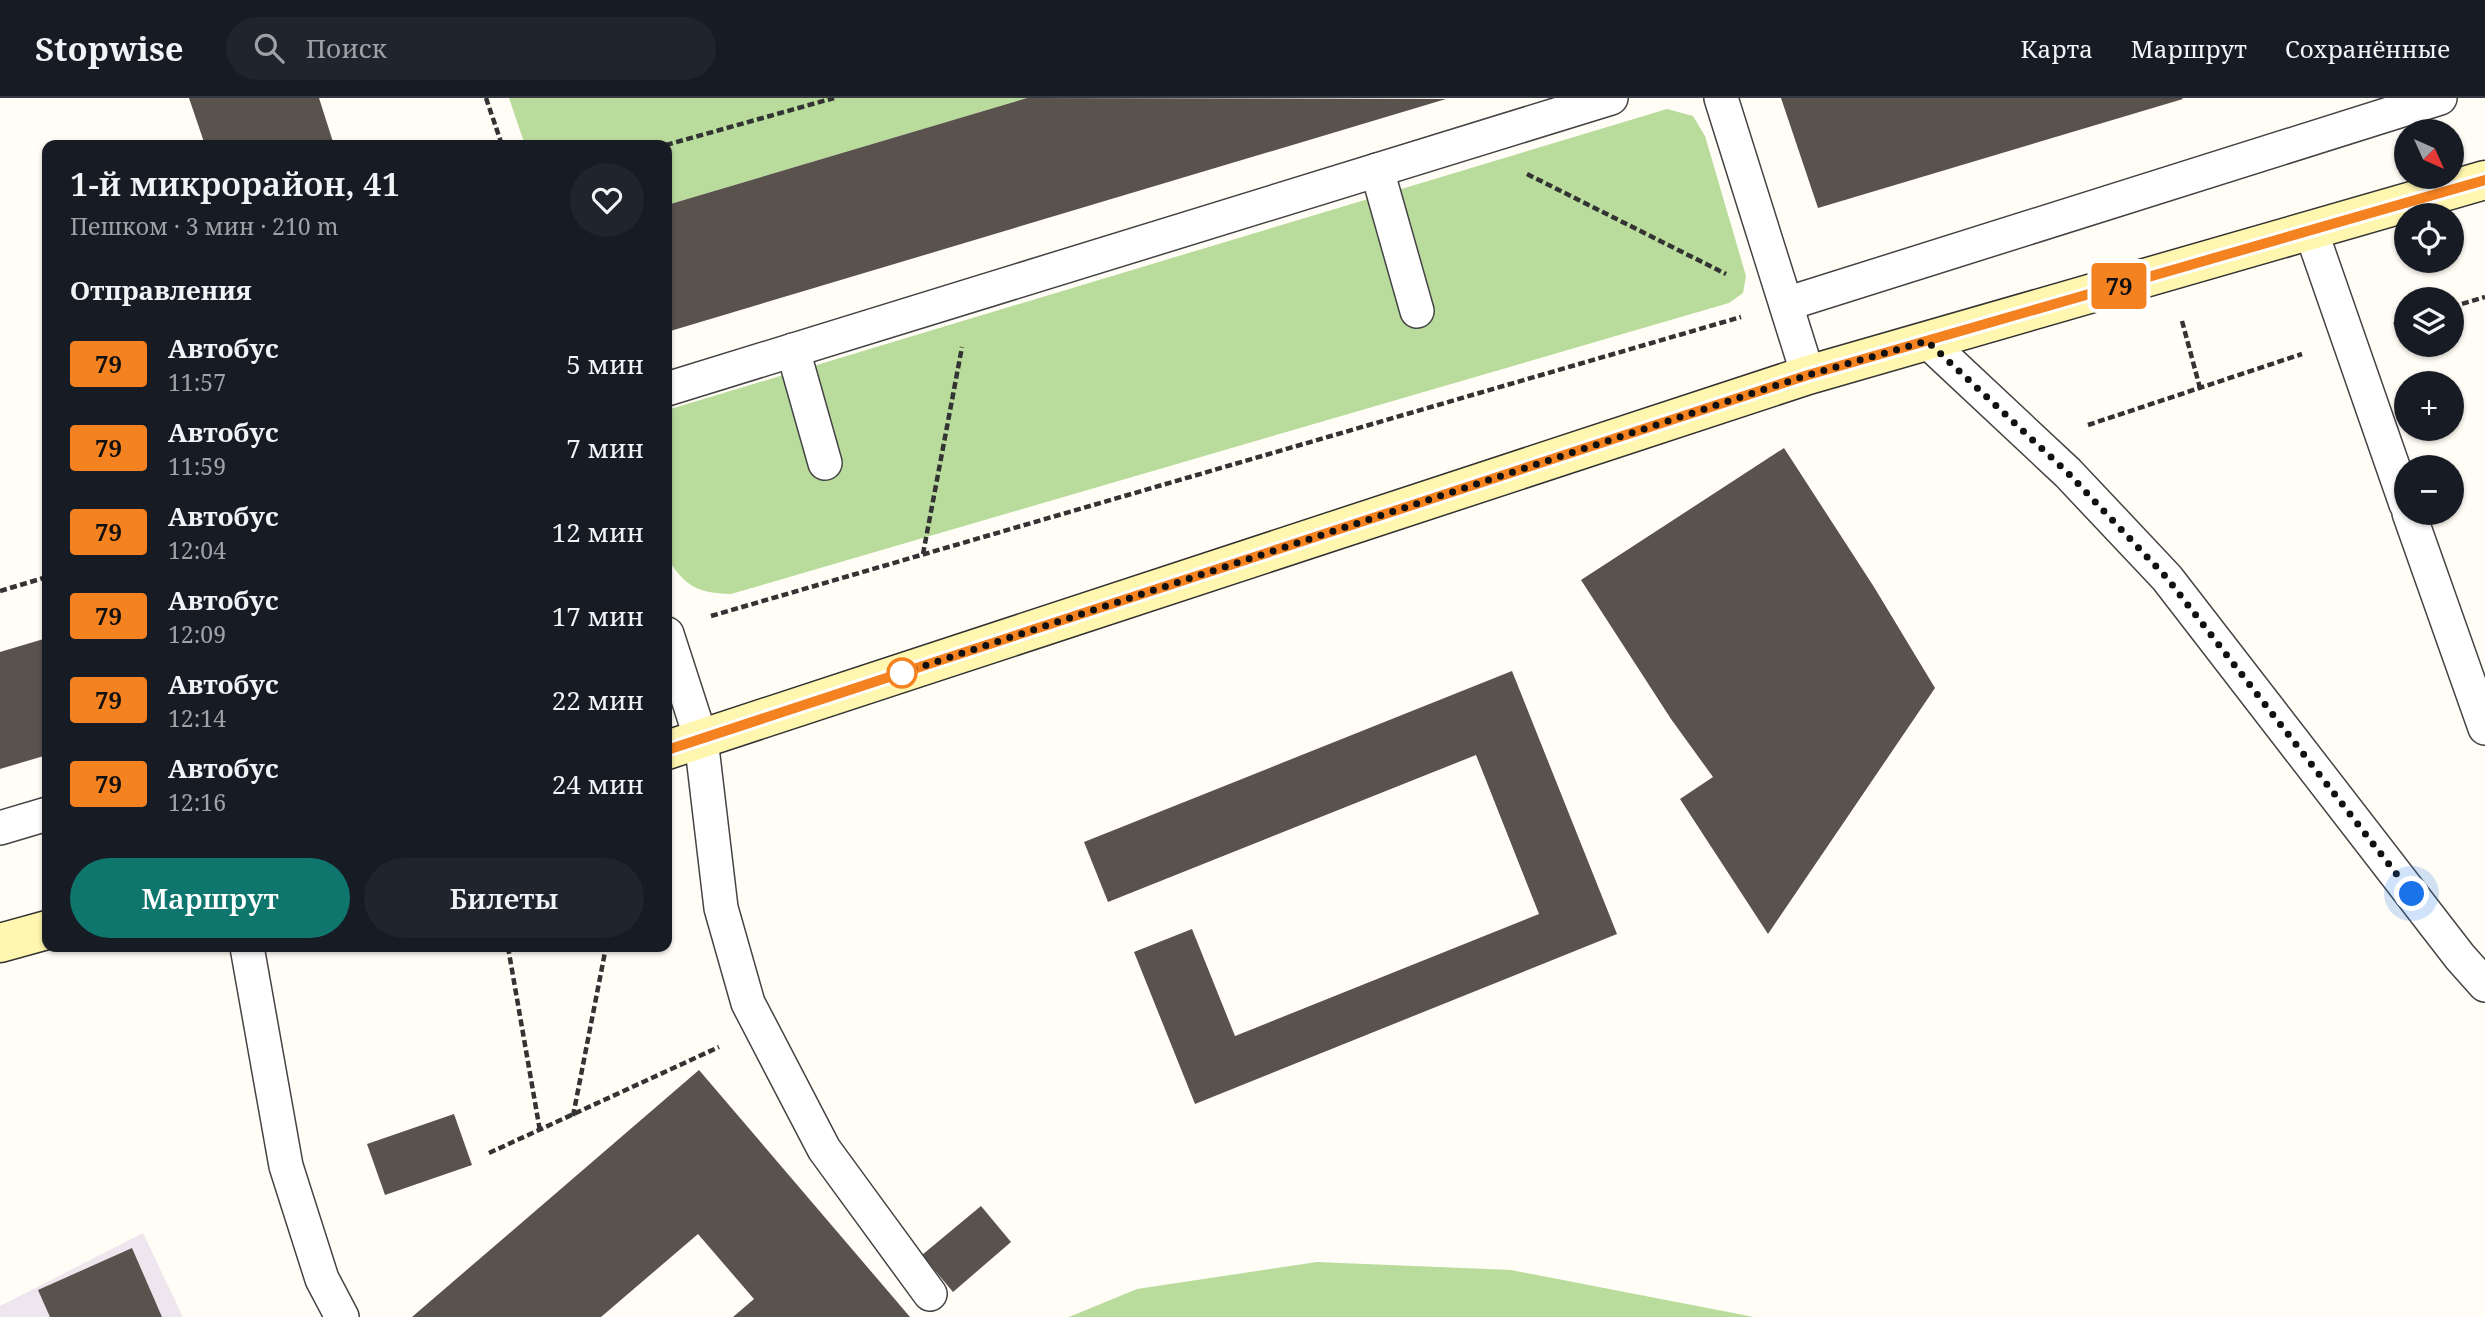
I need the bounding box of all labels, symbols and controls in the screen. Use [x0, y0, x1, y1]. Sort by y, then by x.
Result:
search box [226, 17, 716, 80]
text: Stopwise [35, 26, 184, 71]
icon: search [250, 29, 288, 67]
text: Поиск [306, 30, 387, 66]
text: Карта [2021, 32, 2093, 65]
text: Маршрут [2131, 32, 2247, 65]
text: Сохранённые [2285, 32, 2450, 65]
north arrow [2394, 119, 2464, 189]
map controls [2394, 119, 2464, 525]
text: 1-й микрорайон, 41 [70, 161, 400, 206]
button: heart [570, 163, 644, 237]
button: locate [2394, 203, 2464, 273]
text: Пешком · 3 мин · 210 m [70, 210, 338, 242]
line badge: 79 [2088, 263, 2150, 309]
text: 79 [2105, 269, 2133, 302]
text: Отправления [70, 272, 252, 308]
button: layers [2394, 287, 2464, 357]
text: Автобус [168, 330, 278, 366]
text: 5 мин [566, 346, 644, 382]
text: 79 [95, 347, 122, 380]
text: 11:57 [168, 366, 226, 398]
button: + [2394, 371, 2464, 441]
text: Автобус [168, 414, 278, 450]
text: 7 мин [566, 430, 644, 466]
text: 79 [95, 431, 122, 464]
text: 11:59 [168, 450, 226, 482]
button: − [2394, 455, 2464, 525]
text: Автобус [168, 498, 278, 534]
text: 12 мин [552, 514, 644, 550]
text: 79 [95, 515, 122, 548]
text: 12:04 [168, 534, 226, 566]
text: Автобус [168, 582, 278, 618]
text: 17 мин [552, 598, 644, 634]
text: 79 [95, 599, 122, 632]
text: 12:09 [168, 618, 226, 650]
unlabelled marker [887, 658, 917, 688]
text: Автобус [168, 666, 278, 702]
text: 22 мин [552, 682, 644, 718]
text: 79 [95, 683, 122, 716]
text: 12:14 [168, 702, 226, 734]
text: Автобус [168, 750, 278, 786]
text: 24 мин [552, 766, 644, 802]
text: 79 [95, 767, 122, 800]
text: 12:16 [168, 786, 226, 818]
button: Маршрут [70, 858, 350, 938]
button: Билеты [364, 858, 644, 938]
your location [2394, 876, 2429, 911]

